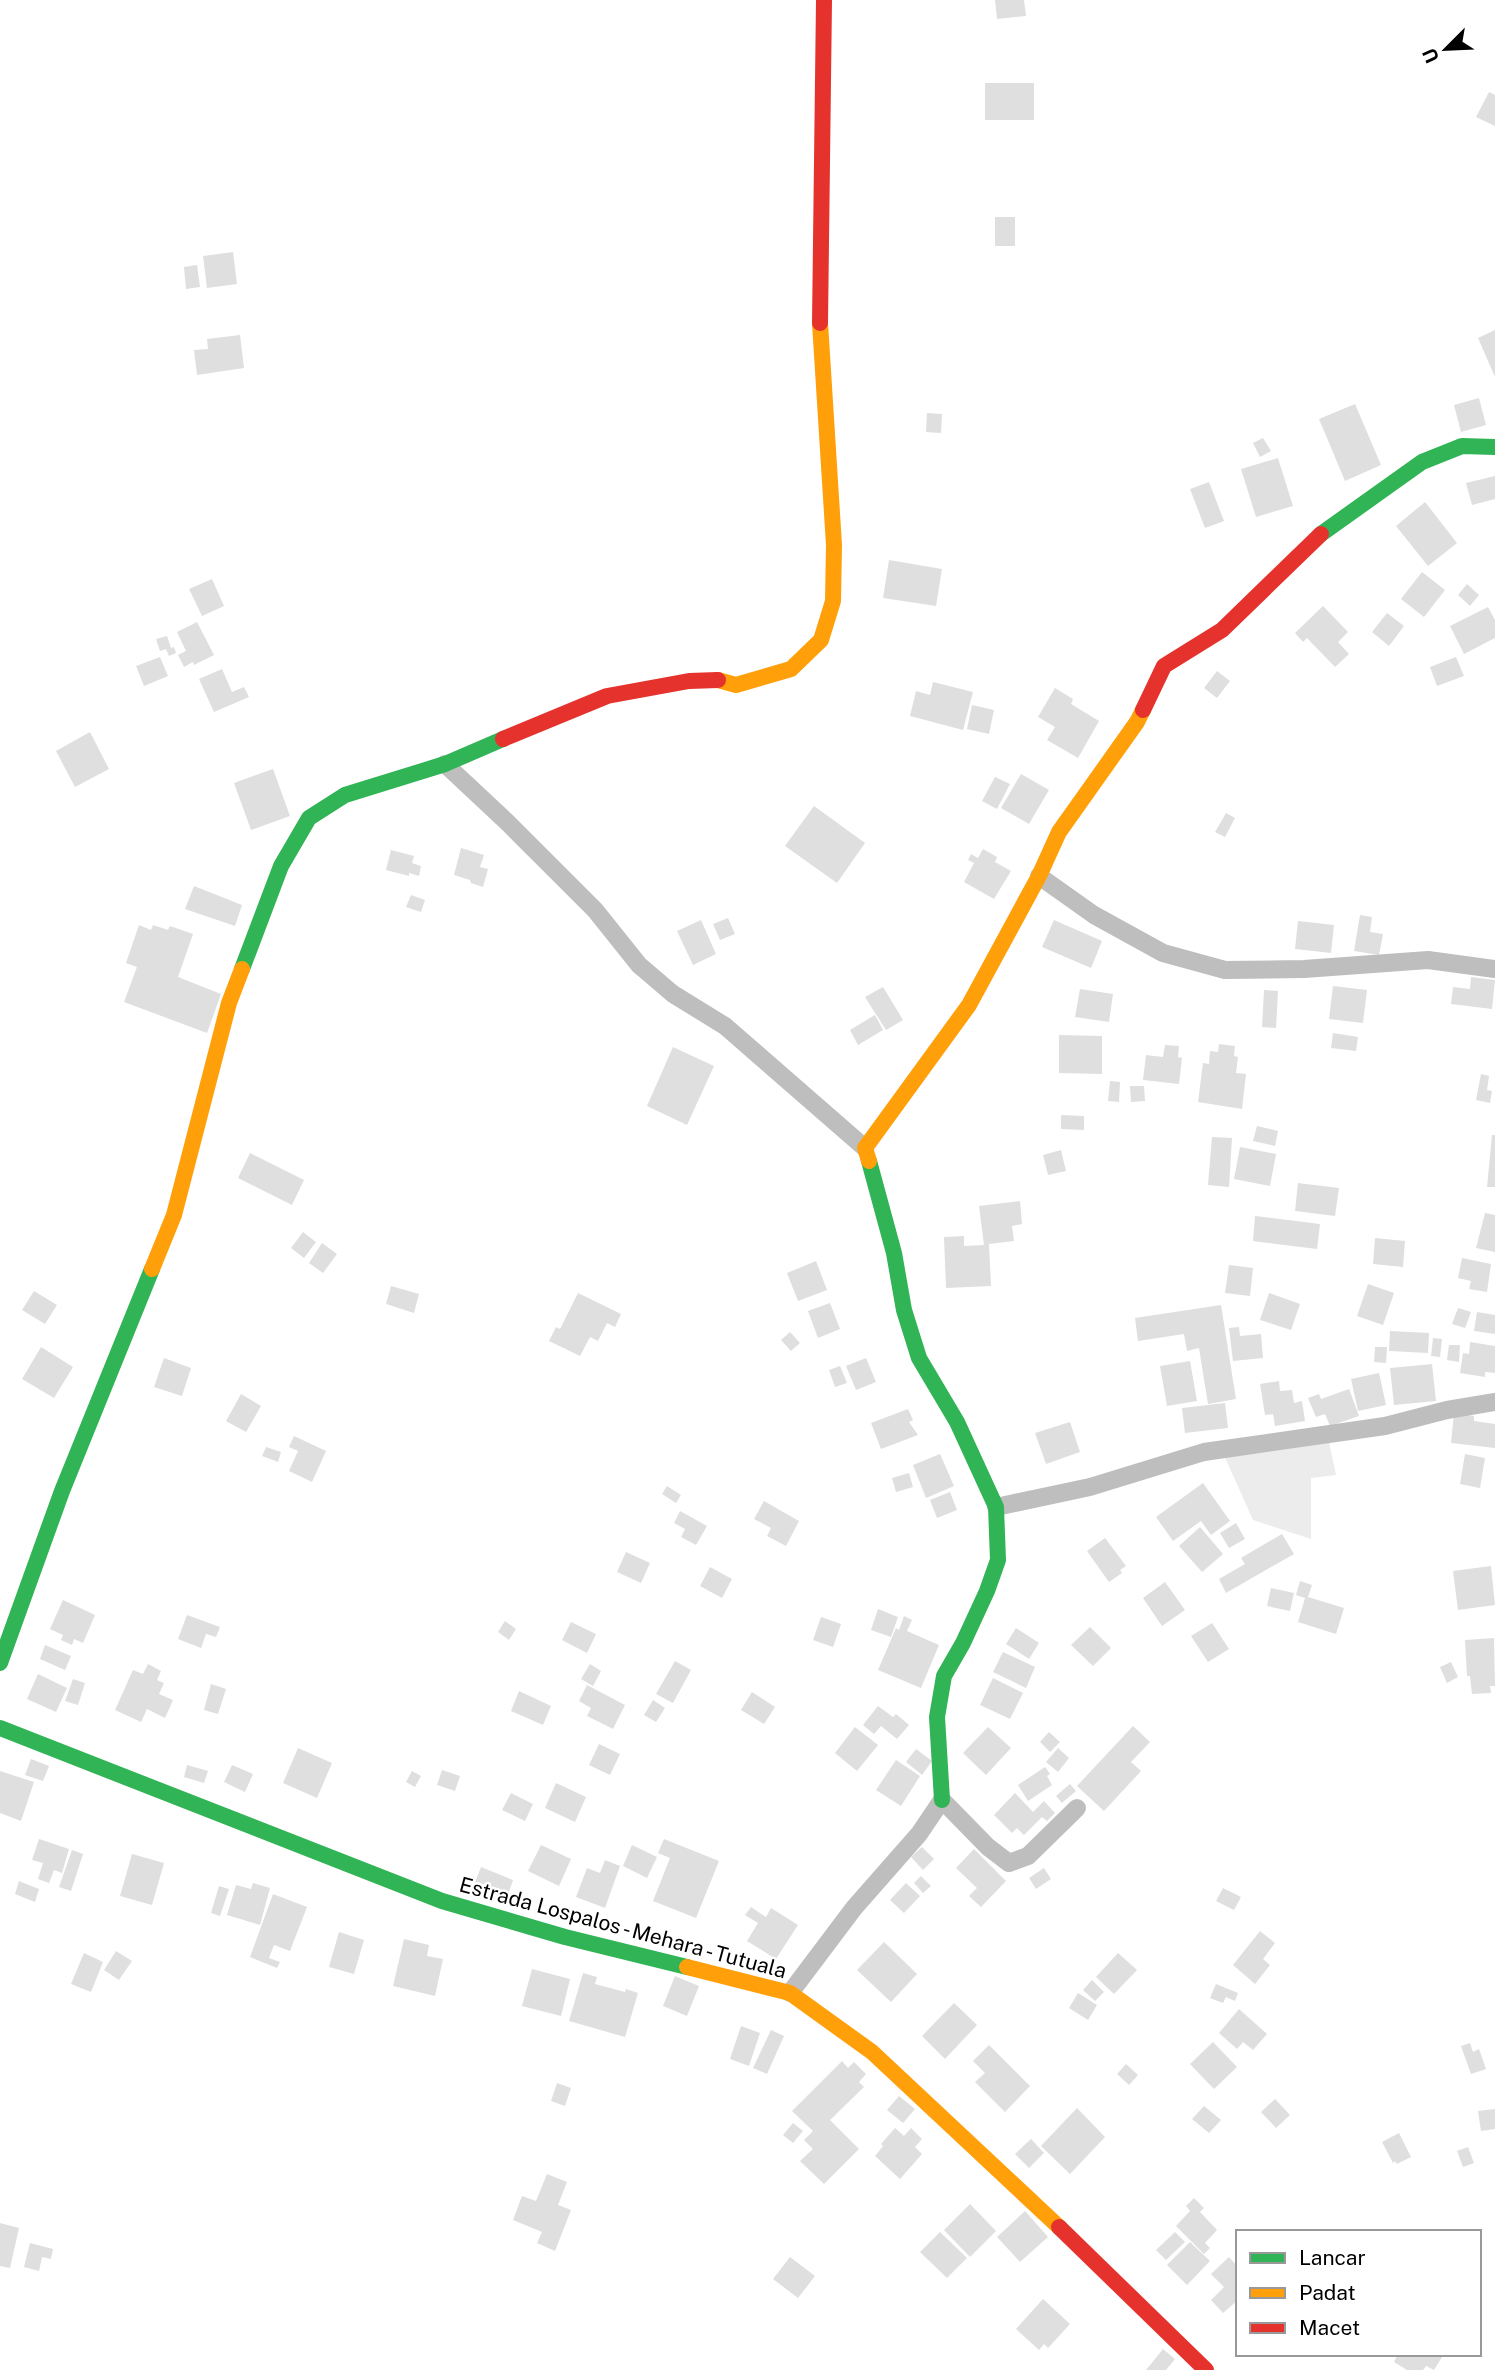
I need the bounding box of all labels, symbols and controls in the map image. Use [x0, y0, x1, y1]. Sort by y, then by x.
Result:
north arrow [1411, 14, 1481, 84]
text: U [1418, 45, 1443, 67]
street label: Estrada Lospalos - Mehara - Tutuala [457, 1872, 790, 1983]
legend [1236, 2230, 1481, 2356]
text: Lancar [1299, 2245, 1366, 2270]
text: Padat [1299, 2280, 1356, 2305]
text: Macet [1299, 2315, 1360, 2340]

